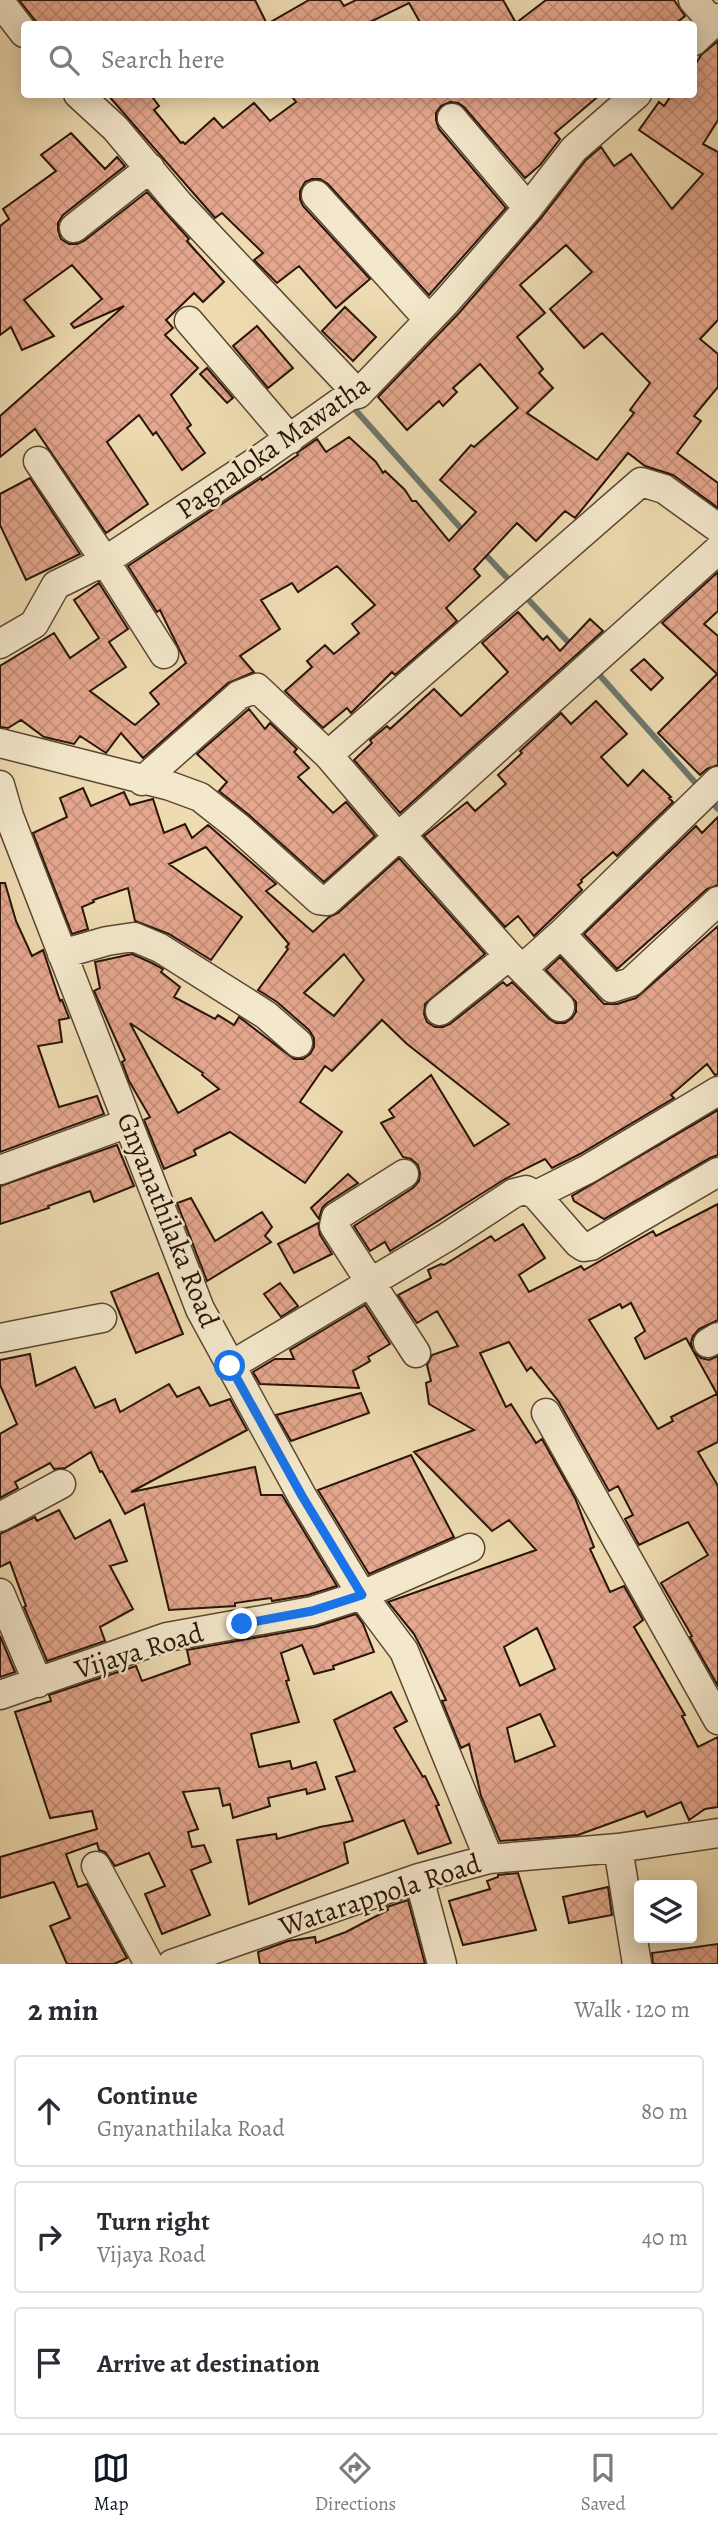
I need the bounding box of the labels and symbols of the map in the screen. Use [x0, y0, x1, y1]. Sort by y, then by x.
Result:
street label: Pagnaloka Mawatha [168, 366, 378, 528]
street label: Gnyanathilaka Road [108, 1107, 229, 1334]
route start [214, 1350, 245, 1381]
route end [226, 1608, 257, 1639]
street label: Vijaya Road [69, 1613, 209, 1689]
street label: Watarappola Road [273, 1844, 487, 1946]

